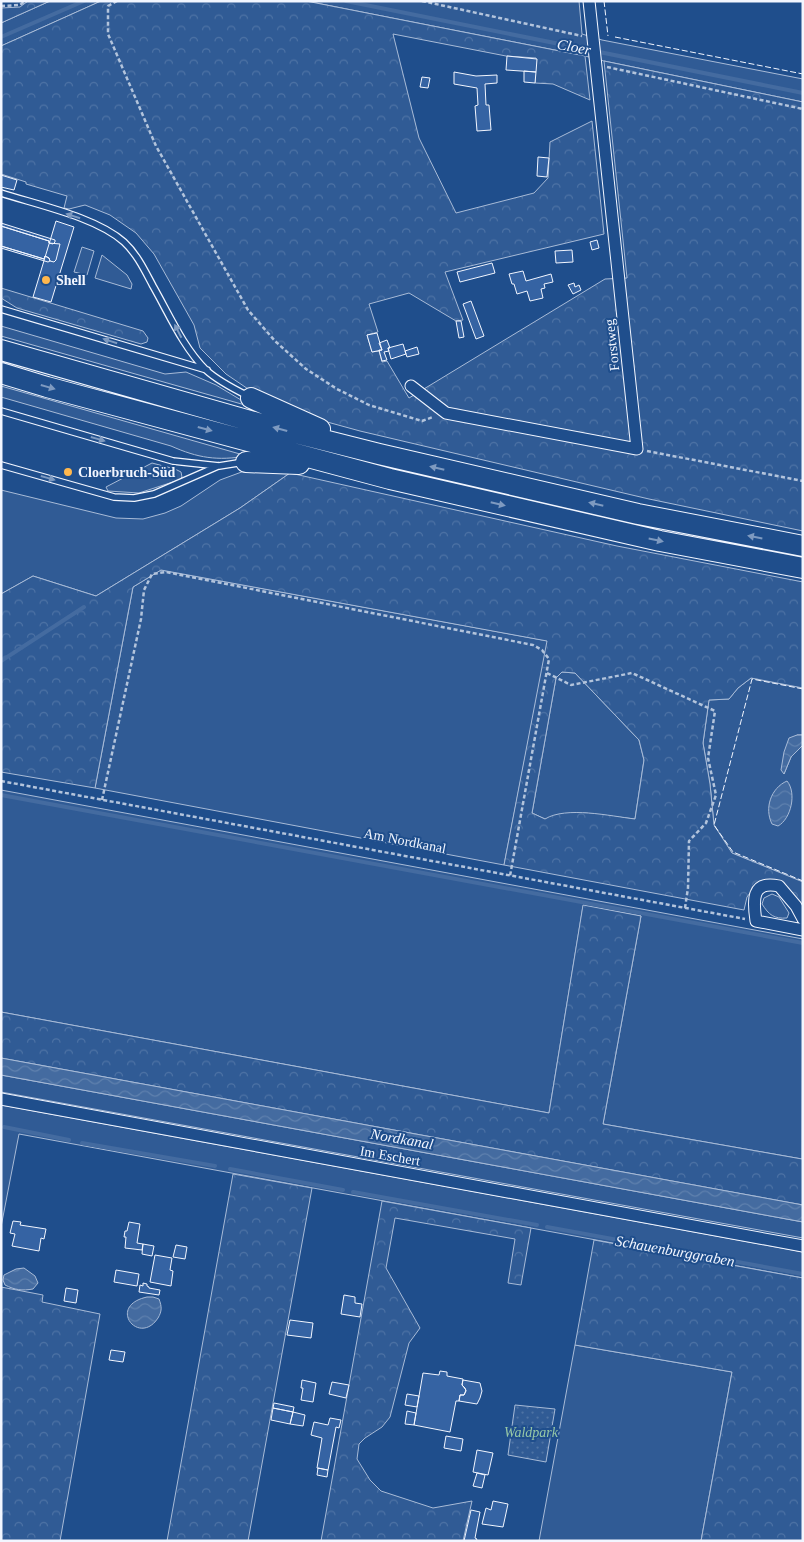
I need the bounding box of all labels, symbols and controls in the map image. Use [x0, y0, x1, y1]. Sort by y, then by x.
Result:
water label: Cloer [556, 36, 592, 58]
one-way arrow [65, 211, 80, 219]
place label: Shell [56, 273, 86, 288]
marker: Shell [40, 274, 52, 286]
street label: Forstweg [602, 318, 622, 372]
one-way arrow [174, 323, 182, 338]
one-way arrow [102, 336, 117, 344]
one-way arrow [41, 383, 56, 391]
one-way arrow [272, 424, 287, 432]
one-way arrow [197, 425, 212, 433]
one-way arrow [91, 436, 106, 444]
one-way arrow [430, 464, 445, 472]
place label: Cloerbruch-Süd [78, 465, 175, 480]
marker: Cloerbruch-Süd [62, 466, 74, 478]
one-way arrow [41, 474, 56, 482]
one-way arrow [490, 500, 505, 508]
one-way arrow [588, 500, 603, 508]
one-way arrow [746, 532, 762, 540]
one-way arrow [649, 536, 664, 544]
street label: Am Nordkanal [363, 826, 448, 856]
water label: Nordkanal [368, 1125, 435, 1152]
street label: Im Eschert [359, 1143, 421, 1169]
water label: Schauenburggraben [614, 1233, 736, 1269]
park label: Waldpark [504, 1425, 559, 1440]

